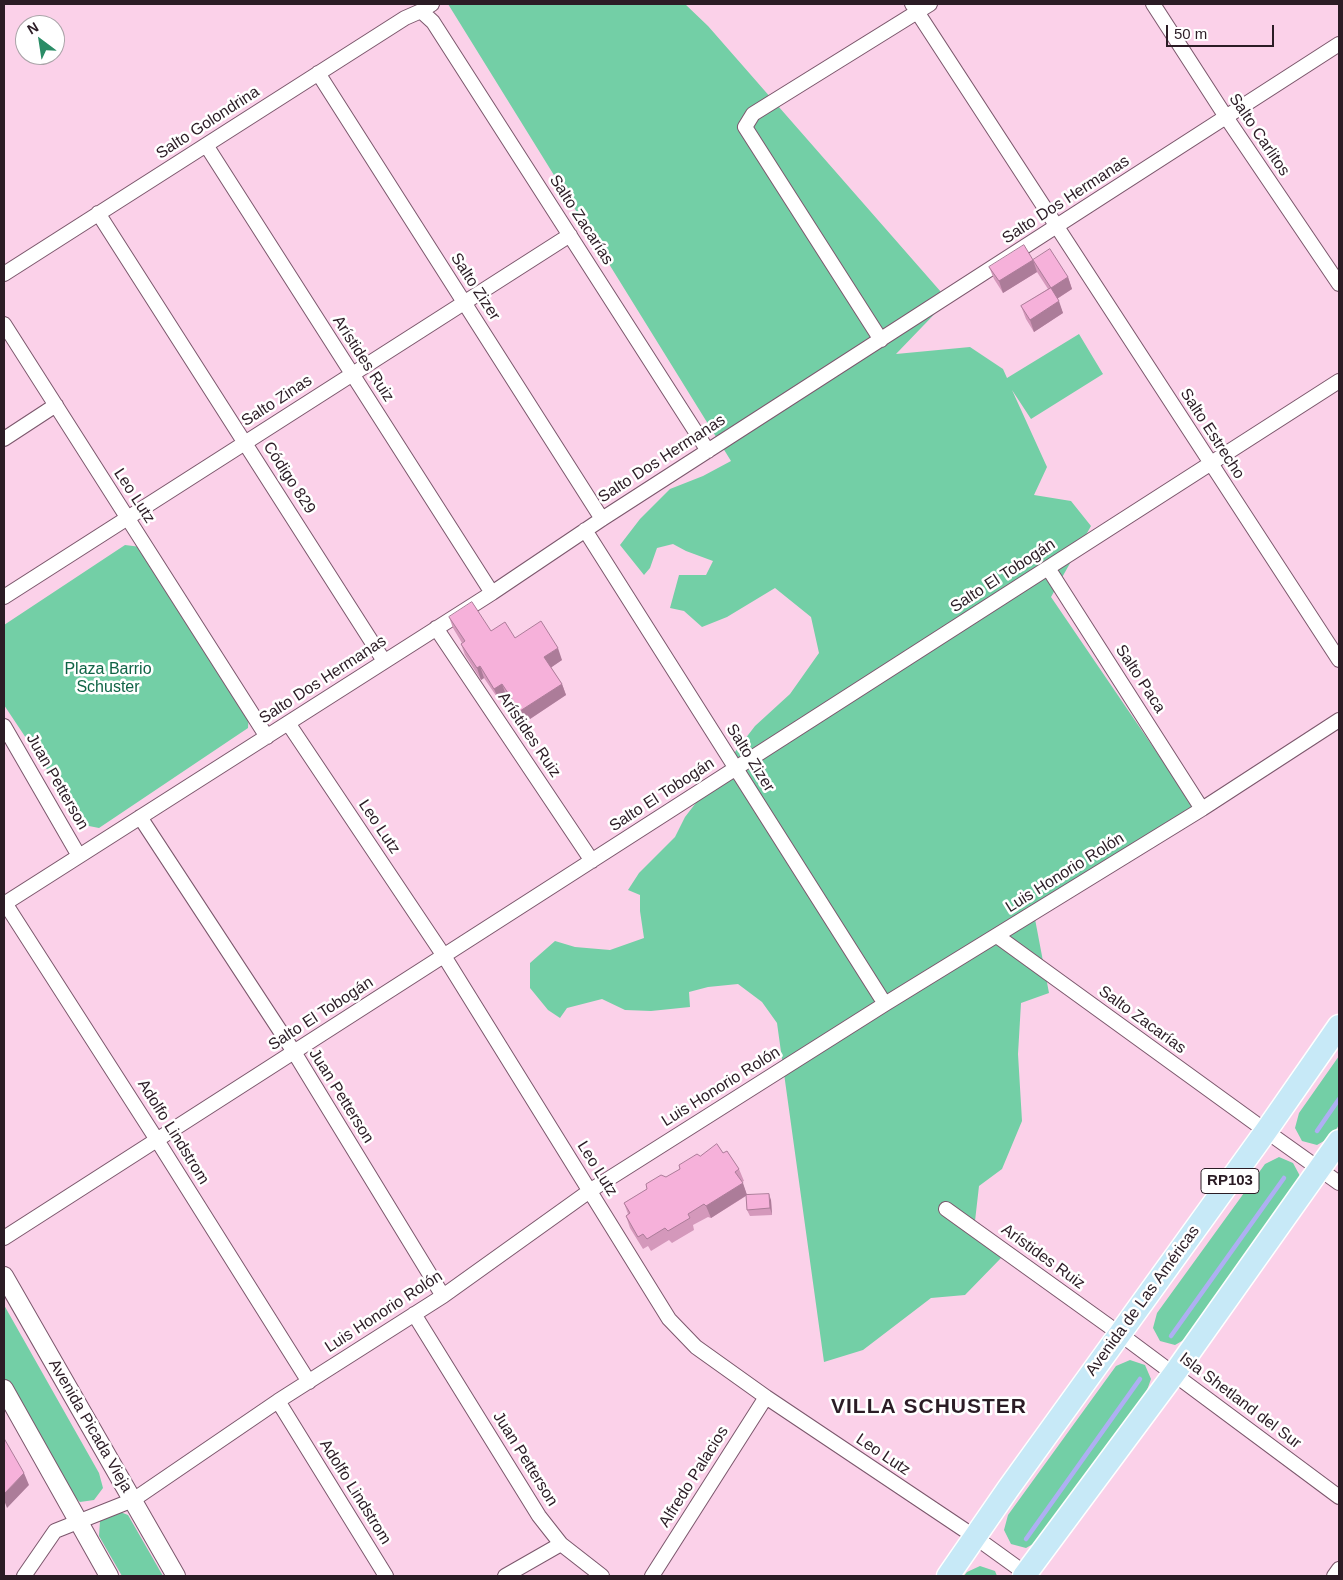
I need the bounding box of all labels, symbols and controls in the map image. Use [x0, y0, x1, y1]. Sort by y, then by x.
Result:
north arrow [15, 15, 65, 65]
scale bar [1168, 15, 1276, 47]
text: N [24, 19, 41, 37]
text: 50 m [1174, 25, 1207, 42]
street label: Salto Golondrina [153, 82, 263, 164]
street label: Salto Carlitos [1224, 90, 1294, 180]
street label: Salto Dos Hermanas [999, 152, 1133, 248]
street label: Salto Zacarías [545, 172, 617, 268]
street label: Salto Zizer [446, 250, 504, 324]
street label: Arístides Ruiz [328, 312, 398, 406]
street label: Salto Zinas [238, 371, 316, 431]
street label: Salto Estrecho [1176, 385, 1248, 483]
street label: Salto Dos Hermanas [595, 411, 729, 507]
street label: Código 829 [259, 438, 319, 518]
street label: Leo Lutz [109, 465, 159, 527]
street label: Salto El Tobogán [947, 535, 1059, 617]
street label: Salto Dos Hermanas [256, 632, 390, 728]
street label: Salto Paca [1111, 641, 1169, 717]
park label: Plaza Barrio Schuster [64, 660, 152, 698]
street label: Arístides Ruiz [493, 689, 565, 781]
street label: Salto Zizer [722, 720, 778, 796]
street label: Juan Petterson [22, 731, 92, 833]
street label: Salto El Tobogán [606, 754, 718, 836]
street label: Leo Lutz [354, 796, 404, 858]
street label: Luis Honorio Rolón [1002, 829, 1128, 917]
street label: Salto El Tobogán [265, 973, 377, 1055]
street label: Salto Zacarías [1095, 982, 1189, 1058]
street label: Luis Honorio Rolón [658, 1043, 784, 1131]
street label: Juan Petterson [304, 1045, 378, 1147]
street label: Adolfo Lindstrom [133, 1076, 213, 1188]
street label: Leo Lutz [573, 1138, 621, 1200]
road number: RP103 [1201, 1168, 1259, 1194]
street label: Arístides Ruiz [997, 1220, 1089, 1294]
street label: Avenida de Las Américas [1082, 1222, 1204, 1380]
street label: Luis Honorio Rolón [322, 1267, 446, 1357]
street label: Isla Shetland del Sur [1175, 1349, 1305, 1453]
street label: Avenida Picada Vieja [44, 1356, 136, 1496]
district label: VILLA SCHUSTER [829, 1394, 1029, 1420]
street label: Juan Petterson [488, 1408, 562, 1510]
street label: Alfredo Palacios [655, 1423, 733, 1531]
street label: Leo Lutz [852, 1430, 914, 1480]
street label: Adolfo Lindstrom [315, 1436, 395, 1548]

